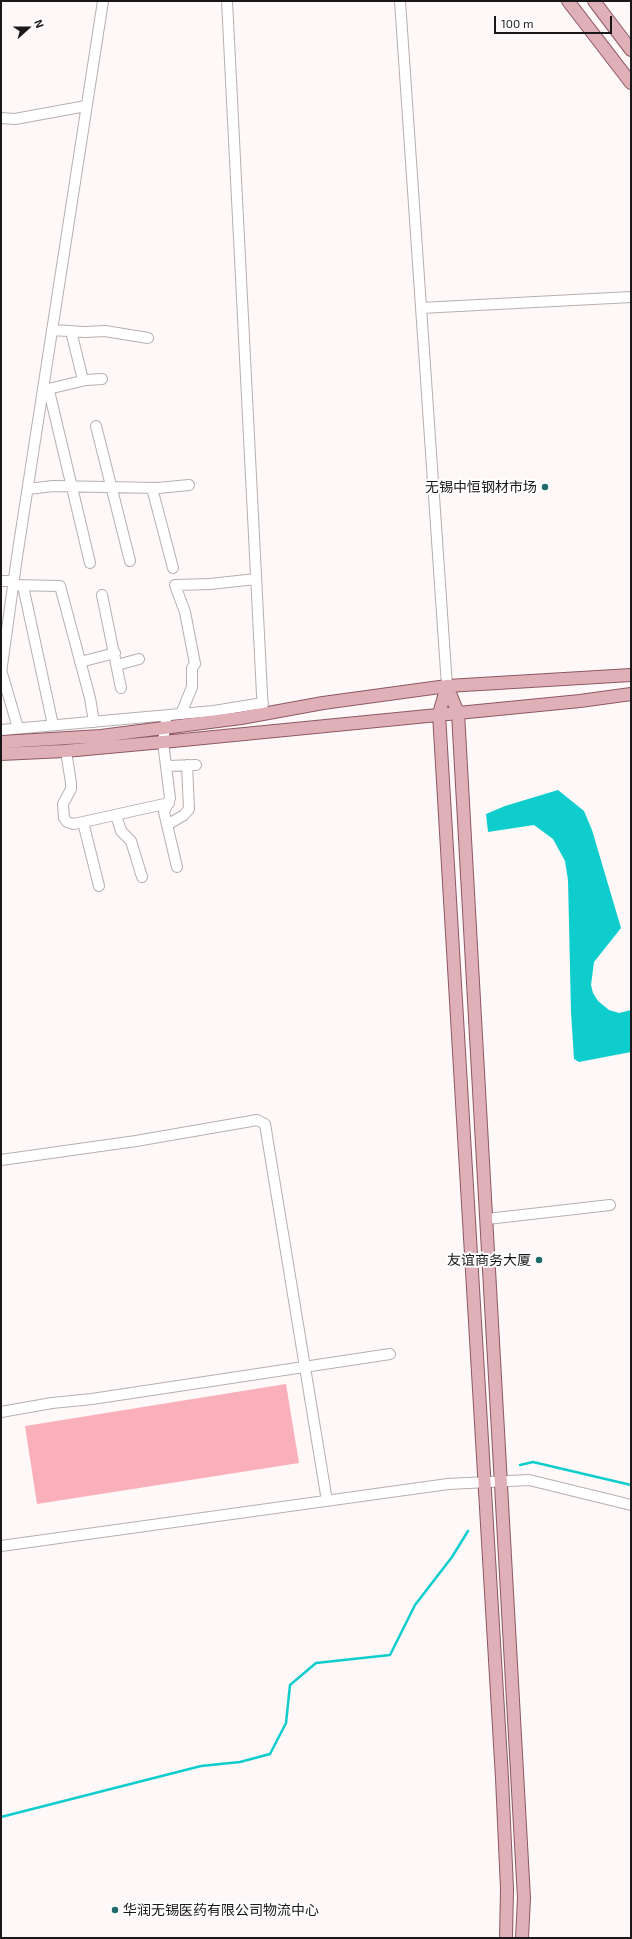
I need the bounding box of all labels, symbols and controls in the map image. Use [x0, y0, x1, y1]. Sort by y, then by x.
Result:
north arrow [8, 8, 48, 48]
scale bar [496, 8, 614, 34]
text: 100 m [501, 16, 533, 30]
text: N [32, 17, 47, 30]
place label: 无锡中恒钢材市场 [425, 479, 537, 495]
marker: 无锡中恒钢材市场 [540, 482, 550, 492]
place label: 友谊商务大厦 [447, 1252, 531, 1268]
marker: 友谊商务大厦 [534, 1255, 544, 1265]
place label: 华润无锡医药有限公司物流中心 [123, 1902, 319, 1918]
marker: 华润无锡医药有限公司物流中心 [110, 1905, 120, 1915]

